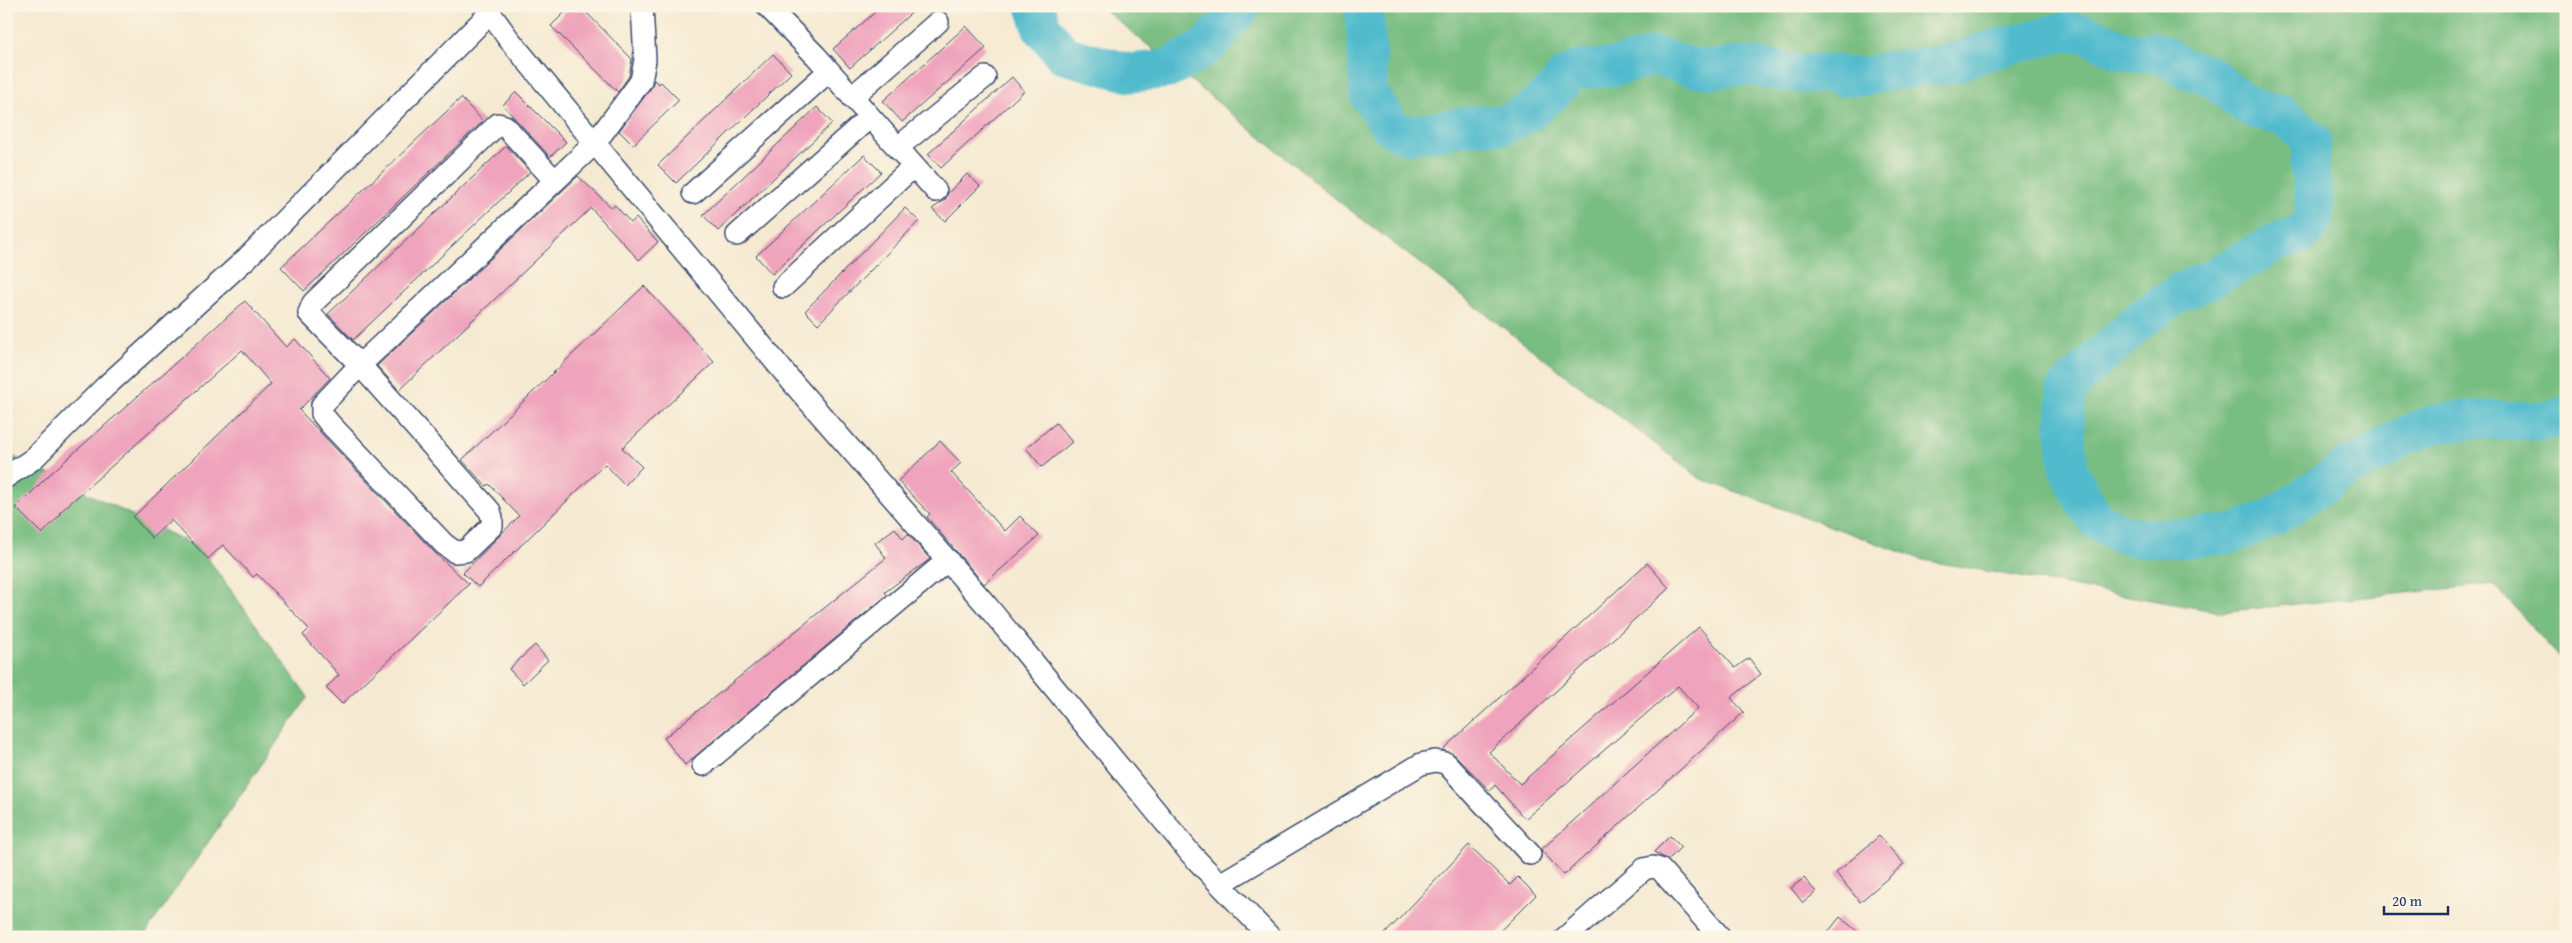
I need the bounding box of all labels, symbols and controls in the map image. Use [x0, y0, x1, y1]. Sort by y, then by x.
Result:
scale bar [2384, 883, 2448, 915]
text: 20 m [2392, 890, 2423, 911]

